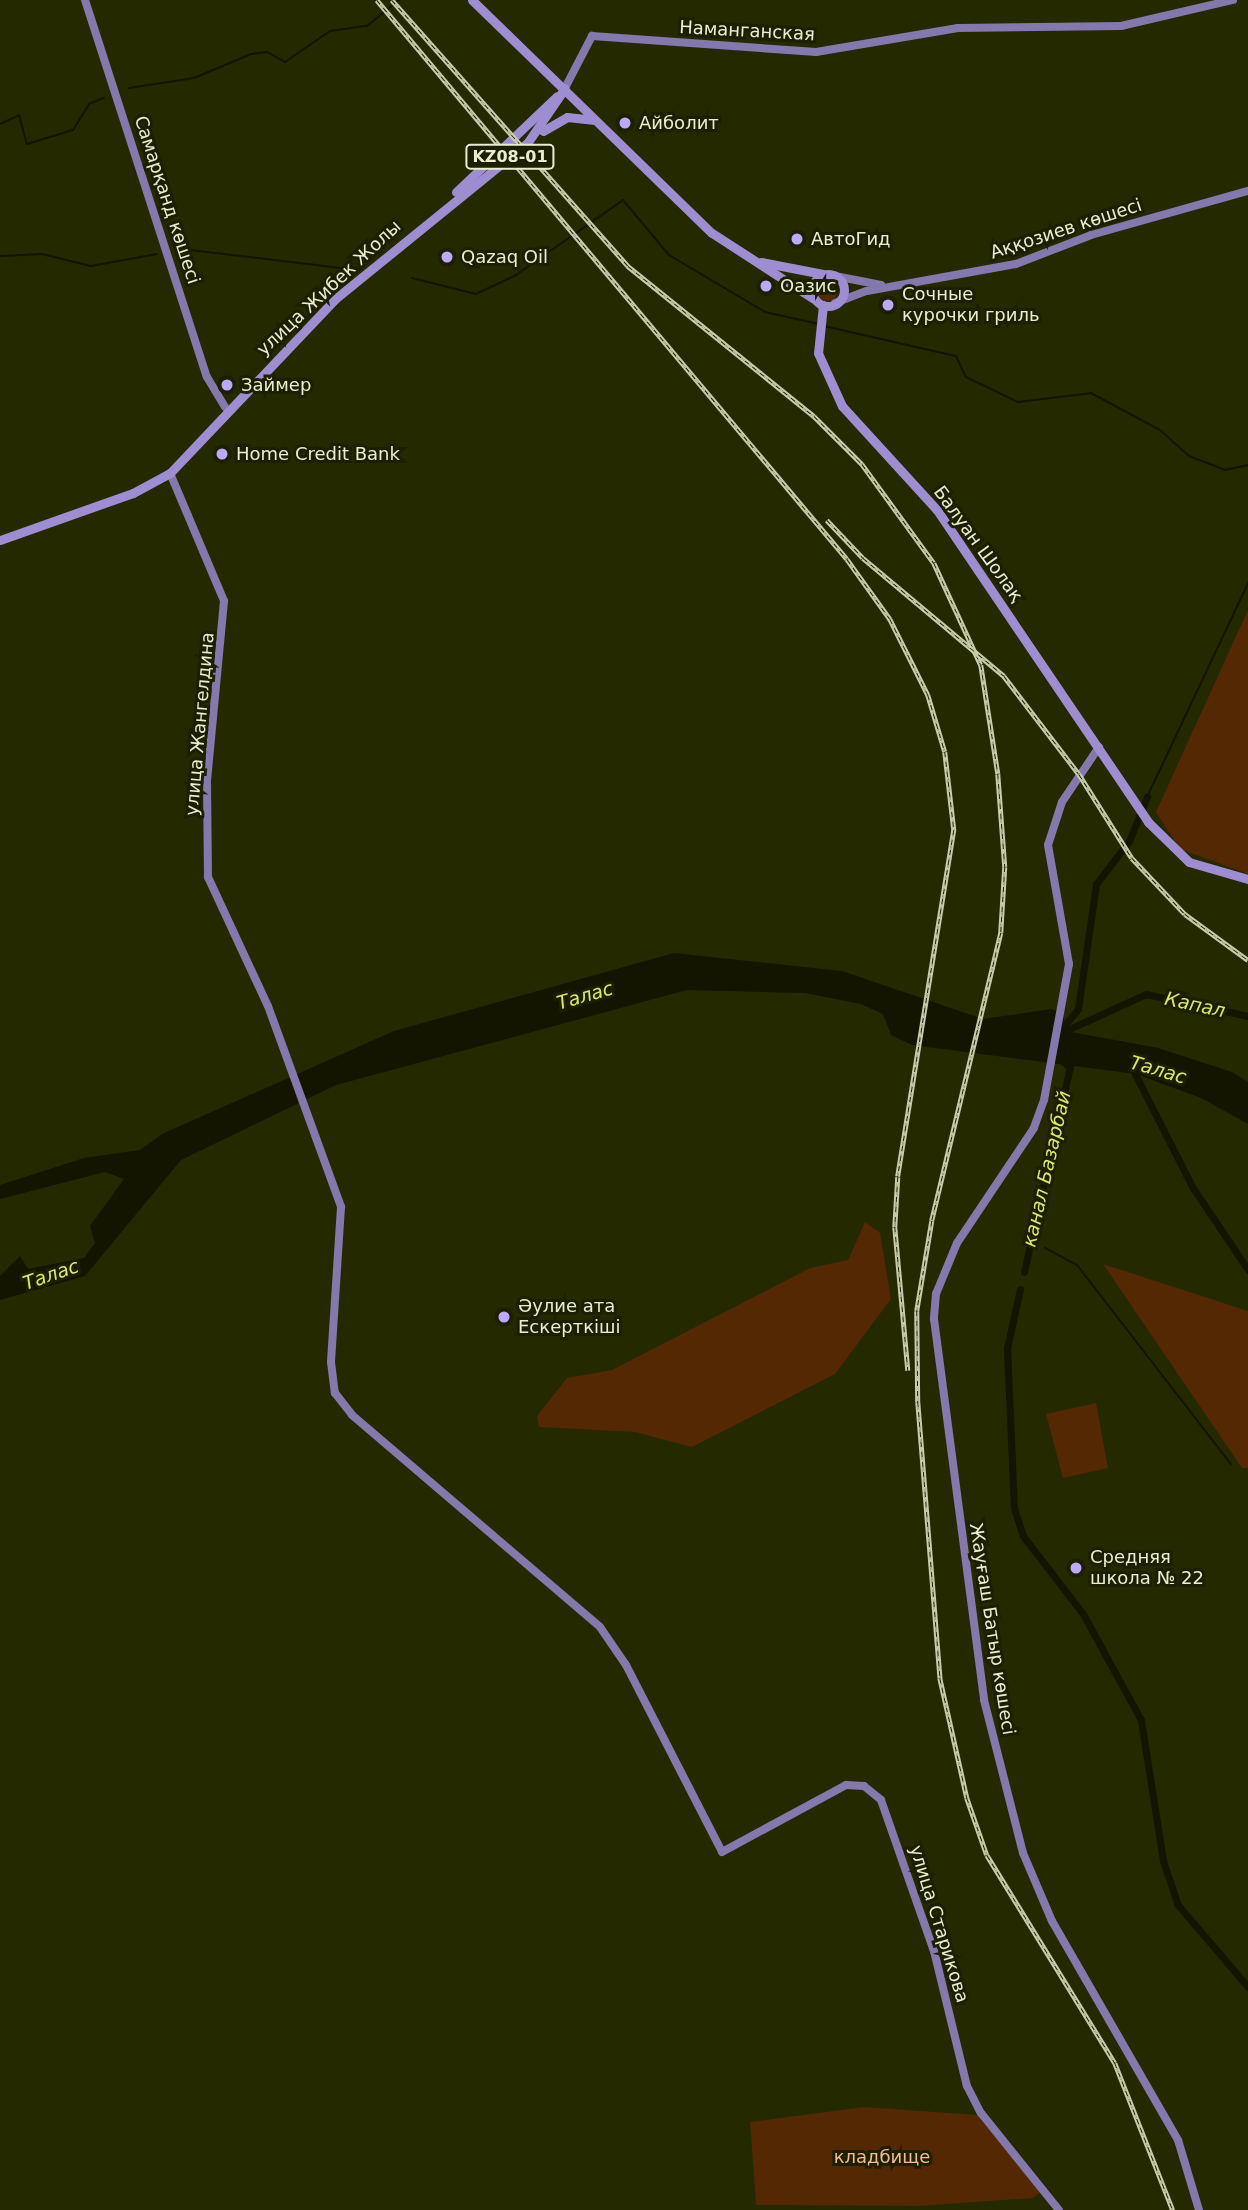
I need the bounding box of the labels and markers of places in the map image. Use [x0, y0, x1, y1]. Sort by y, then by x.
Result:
place label: Айболит [639, 112, 719, 134]
marker: Айболит [617, 115, 633, 131]
place label: АвтоГид [811, 228, 891, 250]
marker: АвтоГид [789, 231, 805, 247]
place label: Qazaq Oil [461, 246, 548, 268]
marker: Qazaq Oil [439, 249, 455, 265]
place label: Оазис [780, 275, 836, 297]
marker: Оазис [758, 278, 774, 294]
place label: Сочные курочки гриль [902, 284, 1040, 326]
marker: Сочные курочки гриль [880, 297, 896, 313]
place label: Займер [241, 374, 311, 396]
marker: Займер [219, 377, 235, 393]
place label: Home Credit Bank [236, 443, 400, 465]
marker: Home Credit Bank [214, 446, 230, 462]
place label: Әулие ата Ескерткіші [518, 1296, 620, 1338]
marker: Әулие ата Ескерткіші [496, 1309, 512, 1325]
place label: Средняя школа № 22 [1090, 1547, 1204, 1590]
marker: Средняя школа № 22 [1068, 1560, 1084, 1576]

